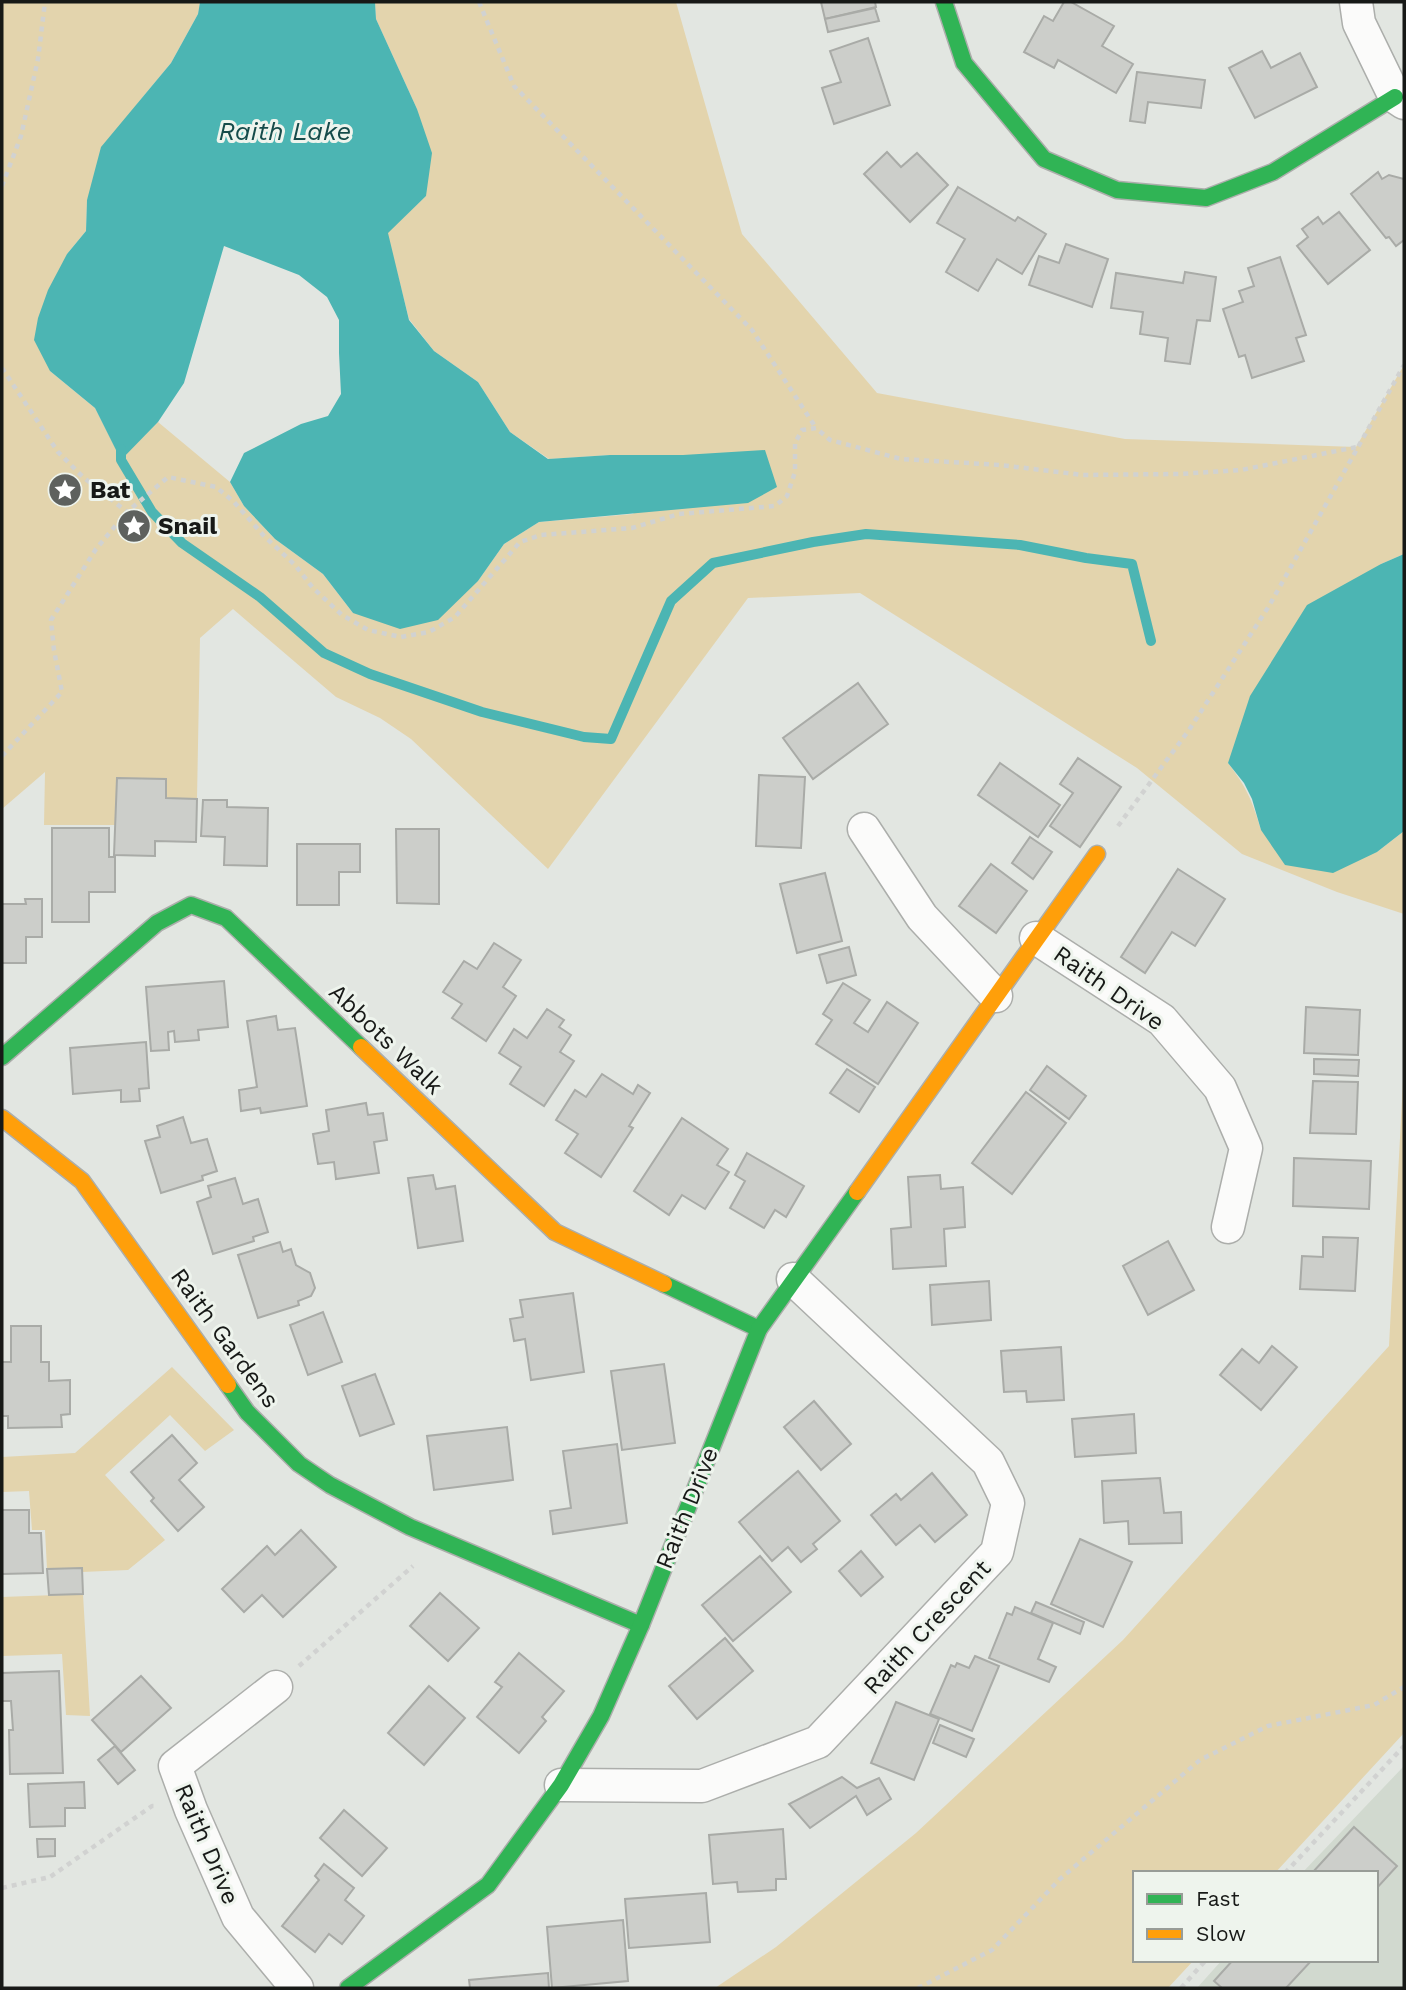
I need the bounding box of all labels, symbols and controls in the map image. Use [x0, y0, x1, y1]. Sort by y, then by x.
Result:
water label: Raith Lake [219, 116, 351, 146]
place icon: Bat [46, 471, 84, 509]
place label: Bat [90, 476, 131, 504]
place icon: Snail [115, 507, 153, 545]
place label: Snail [158, 512, 217, 540]
street label: Raith Drive [1048, 940, 1170, 1036]
street label: Abbots Walk [323, 978, 449, 1100]
street label: Raith Gardens [165, 1263, 285, 1413]
street label: Raith Drive [650, 1443, 724, 1573]
street label: Raith Crescent [858, 1554, 996, 1700]
street label: Raith Drive [169, 1779, 245, 1909]
legend [1133, 1871, 1378, 1962]
text: Fast [1196, 1886, 1240, 1911]
text: Slow [1196, 1921, 1246, 1946]

